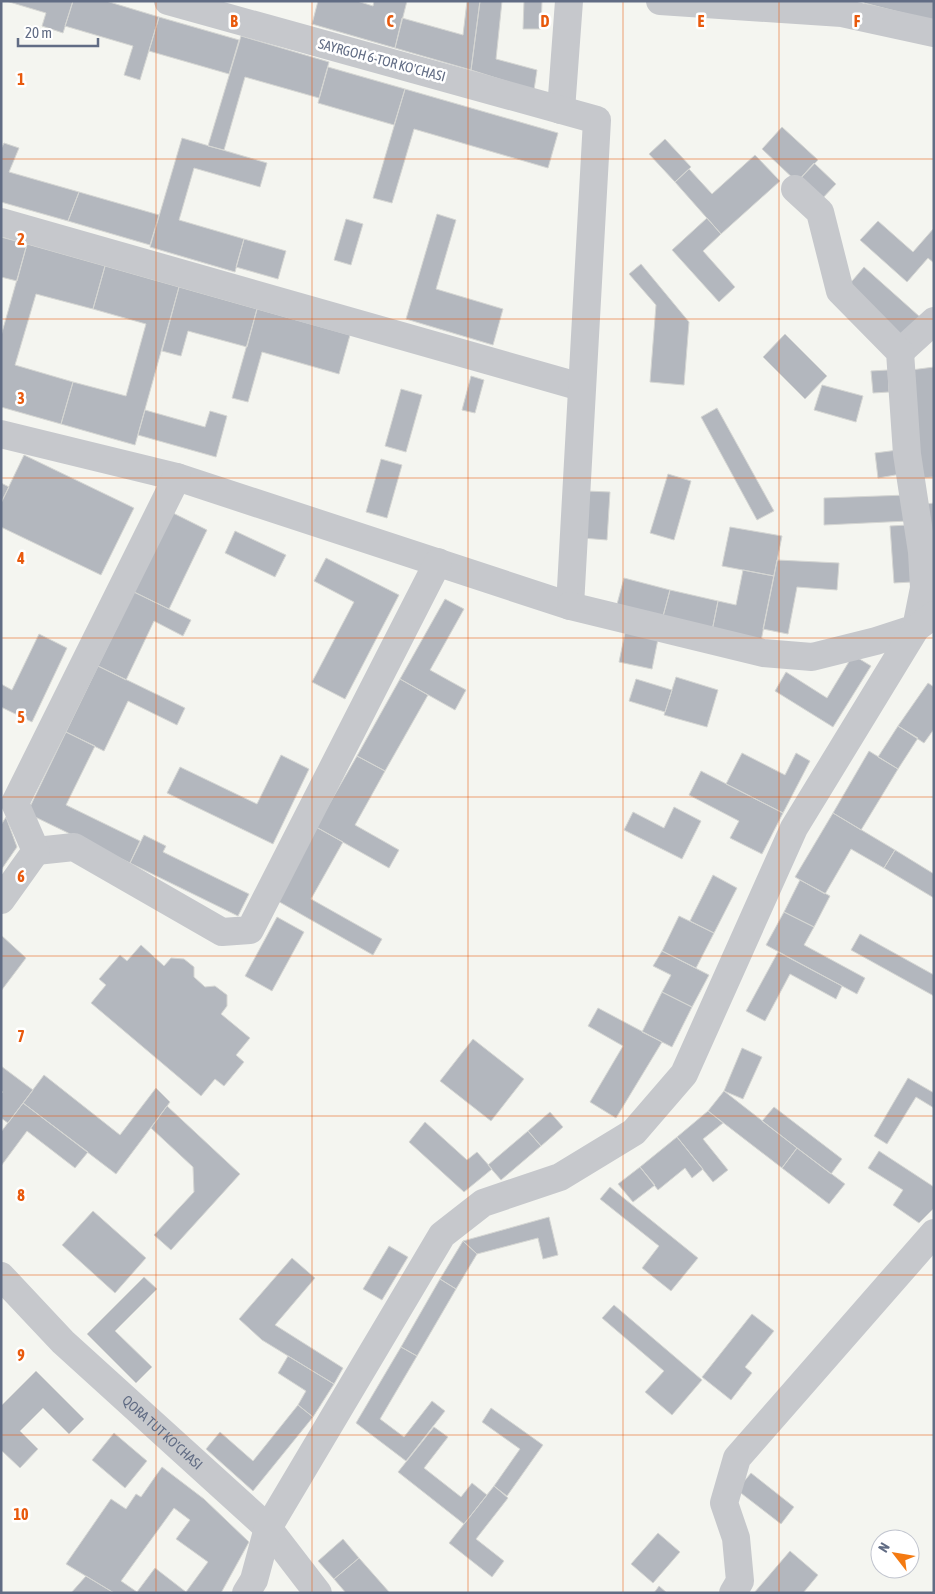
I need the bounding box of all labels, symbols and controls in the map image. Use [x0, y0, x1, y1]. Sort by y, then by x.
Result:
text: B [230, 12, 238, 30]
text: C [386, 12, 394, 30]
text: D [541, 12, 550, 30]
text: E [698, 12, 705, 30]
text: F [854, 12, 861, 30]
scale bar [18, 15, 98, 47]
text: 20 m [25, 24, 52, 41]
street label: SAYRGOH 6-TOR KO'CHASI [317, 35, 447, 85]
text: 1 [17, 70, 25, 88]
text: 2 [17, 230, 25, 248]
text: 3 [17, 389, 25, 407]
text: 4 [16, 549, 25, 567]
text: 5 [17, 708, 25, 726]
text: 6 [17, 867, 25, 885]
text: 7 [17, 1027, 25, 1045]
text: 8 [17, 1186, 25, 1204]
text: 9 [17, 1346, 25, 1364]
street label: QORA TUT KO'CHASI [119, 1392, 206, 1473]
text: 10 [13, 1505, 29, 1523]
north arrow [870, 1529, 920, 1579]
text: N [875, 1540, 893, 1555]

